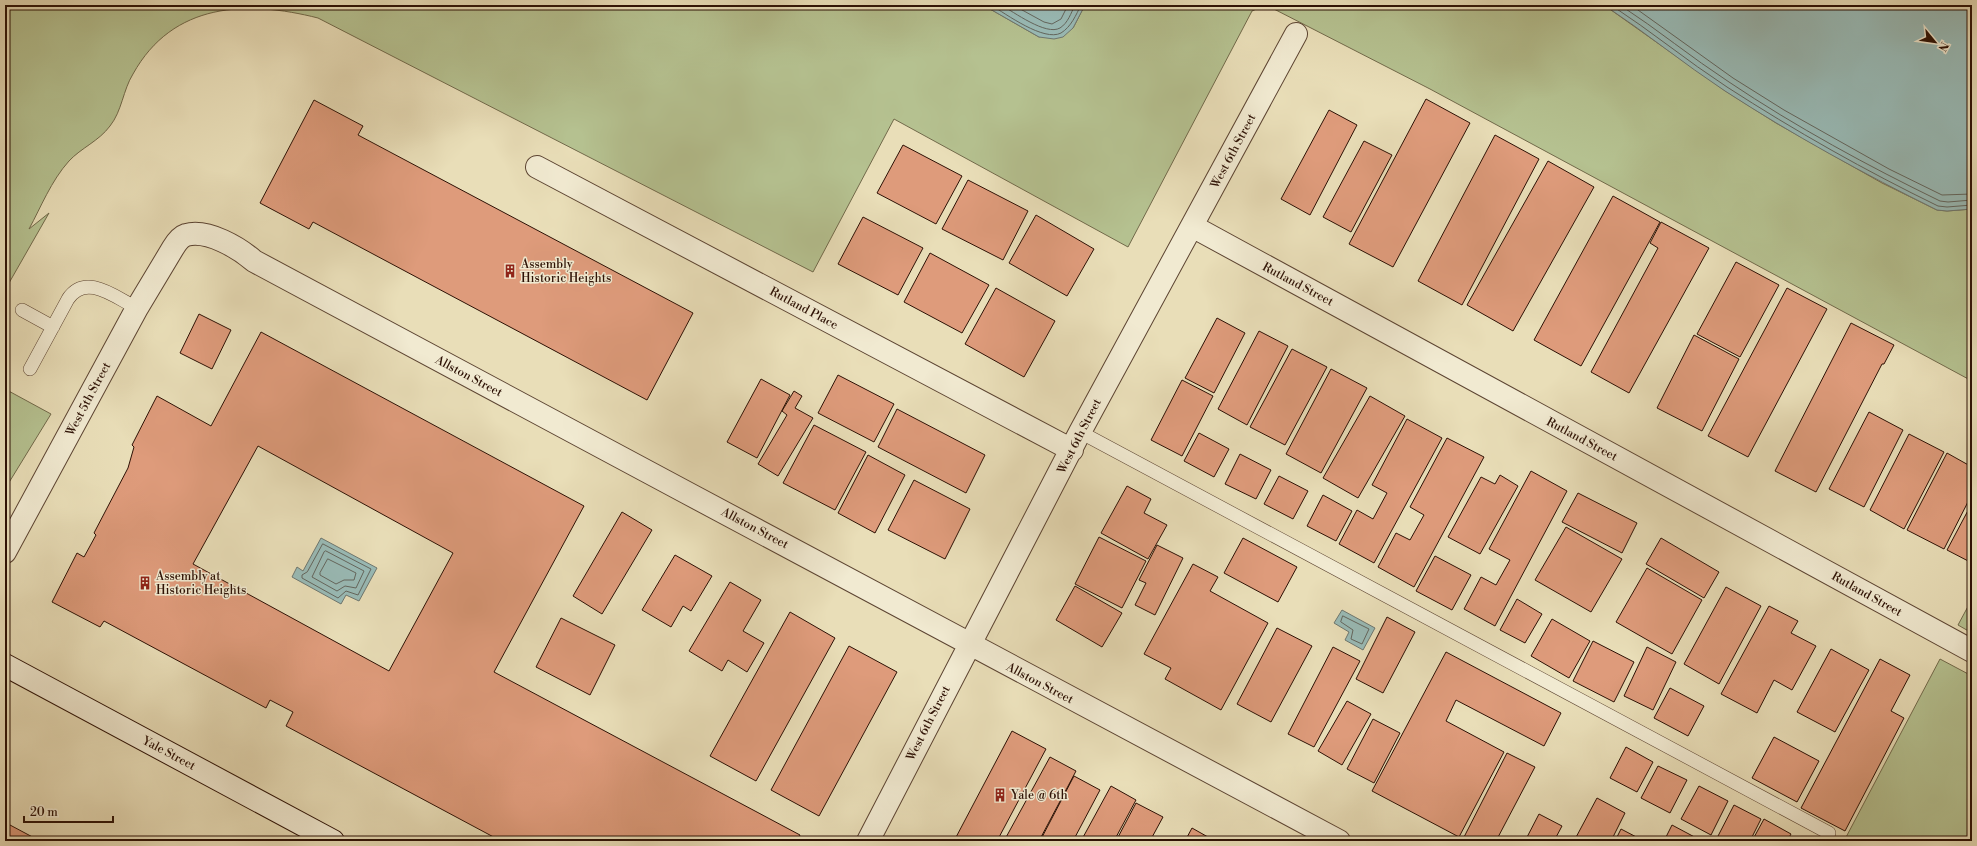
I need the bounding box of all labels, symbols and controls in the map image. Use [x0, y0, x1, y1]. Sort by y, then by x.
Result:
north arrow [1915, 22, 1955, 62]
text: N [1934, 39, 1951, 54]
street label: West 6th Street [1207, 111, 1260, 192]
place label: Assembly Historic Heights [520, 257, 611, 286]
street label: Rutland Street [1260, 259, 1336, 310]
building icon: Assembly Historic Heights [502, 263, 518, 279]
street label: Rutland Place [767, 284, 841, 333]
street label: Allston Street [432, 352, 506, 401]
street label: West 5th Street [62, 359, 115, 440]
street label: West 6th Street [1054, 396, 1105, 477]
street label: Rutland Street [1544, 414, 1620, 465]
street label: Allston Street [718, 504, 792, 553]
place label: Assembly at Historic Heights [155, 569, 246, 598]
street label: Rutland Street [1829, 569, 1905, 620]
building icon: Assembly at Historic Heights [137, 575, 153, 591]
street label: Allston Street [1003, 659, 1077, 708]
street label: West 6th Street [903, 683, 954, 764]
street label: Yale Street [139, 733, 199, 774]
building icon: Yale @ 6th [992, 787, 1008, 803]
place label: Yale @ 6th [1010, 788, 1068, 803]
scale bar [24, 798, 113, 824]
text: 20 m [30, 805, 58, 820]

